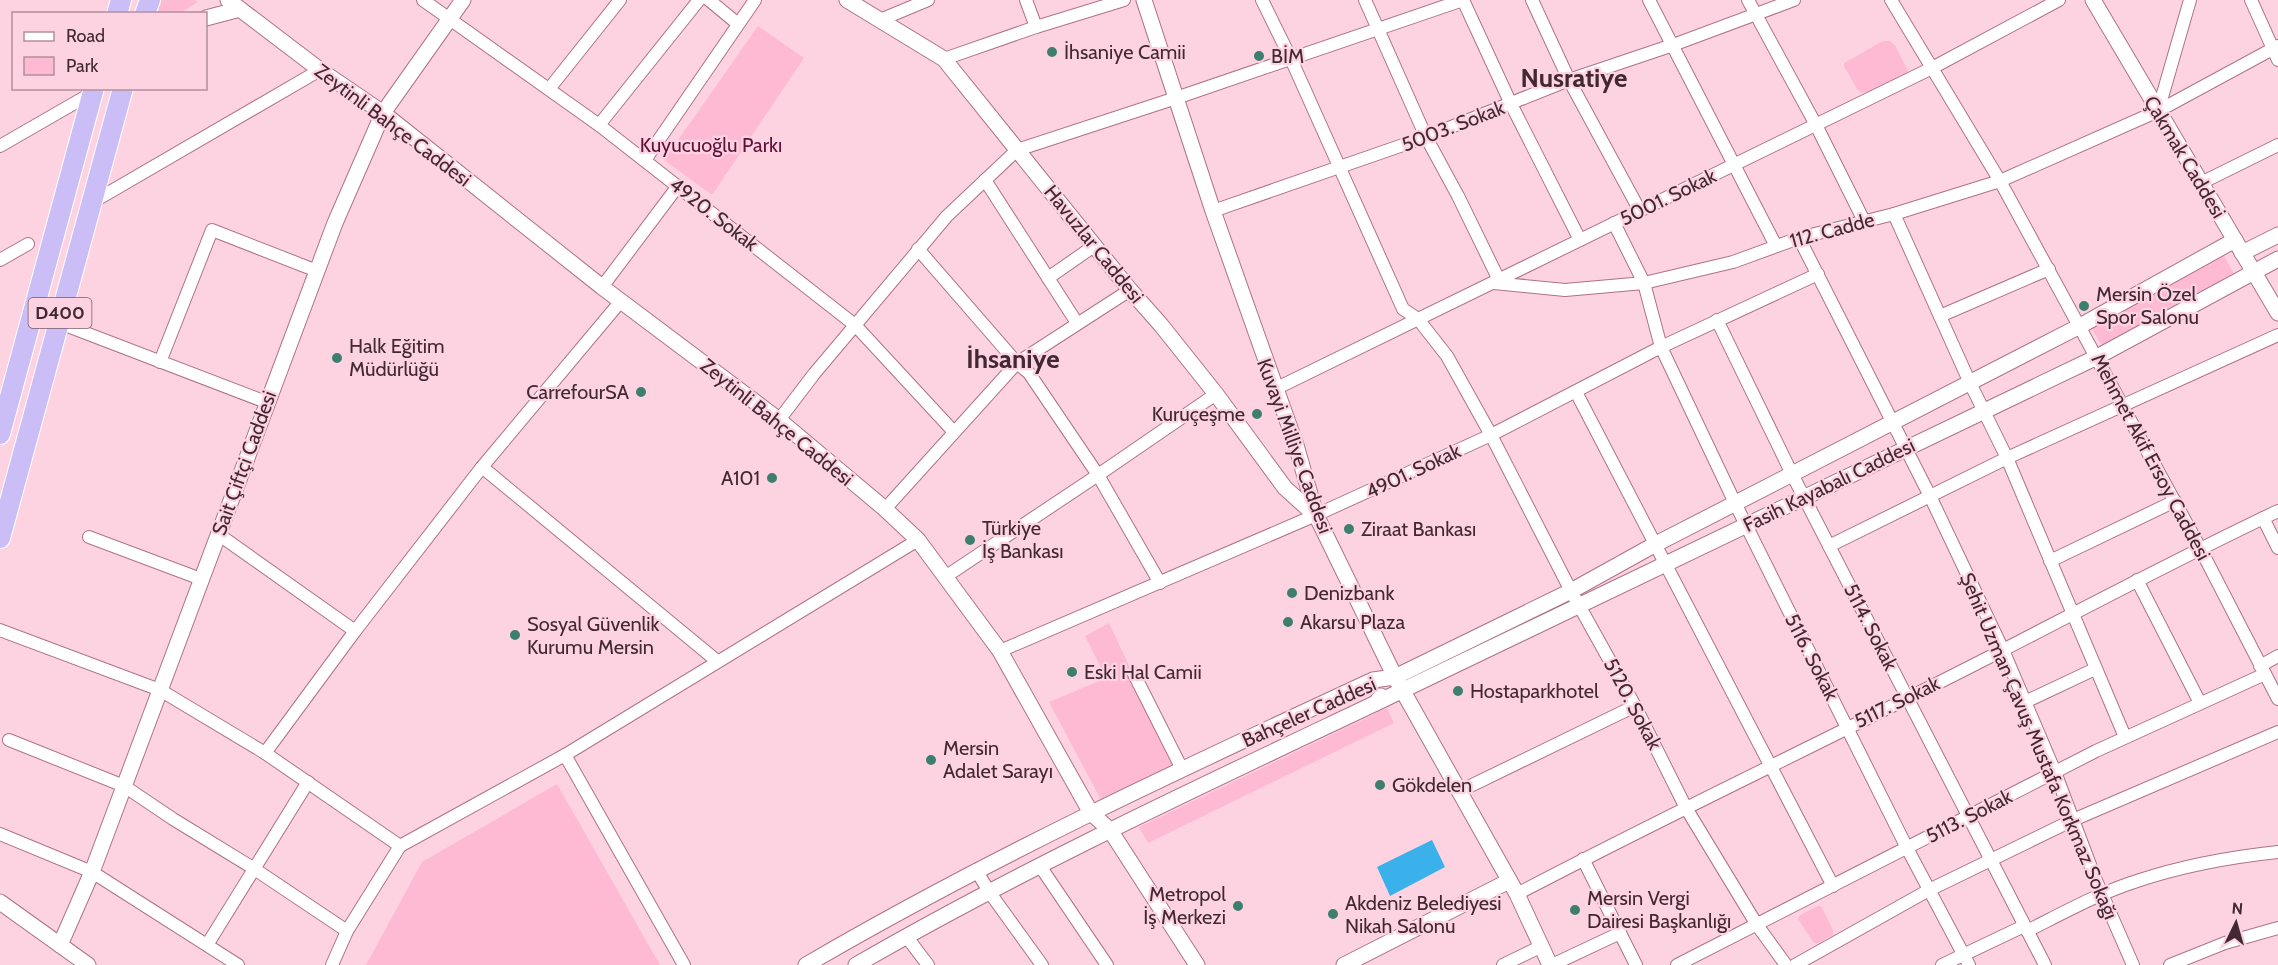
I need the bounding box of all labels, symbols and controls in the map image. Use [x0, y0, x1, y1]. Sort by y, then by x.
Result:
legend [12, 12, 207, 90]
text: Road [66, 25, 105, 47]
place label: İhsaniye Camii [1064, 40, 1186, 64]
place label: BİM [1271, 44, 1304, 68]
marker: İhsaniye Camii [1045, 45, 1059, 59]
marker: BİM [1252, 49, 1266, 63]
text: Park [66, 55, 99, 77]
street label: Zeytinli Bahçe Caddesi [310, 58, 476, 192]
district label: Nusratiye [1521, 62, 1627, 94]
street label: Çakmak Caddesi [2139, 92, 2231, 222]
street label: 5003. Sokak [1398, 95, 1508, 157]
park label: Kuyucuoğlu Parkı [640, 133, 782, 157]
street label: 5001. Sokak [1616, 163, 1720, 231]
street label: 4920. Sokak [665, 172, 763, 256]
street label: Havuzlar Caddesi [1039, 180, 1149, 308]
street label: 112. Cadde [1787, 207, 1877, 253]
place label: Mersin Özel Spor Salonu [2096, 282, 2199, 329]
road number: D400 [28, 298, 92, 328]
marker: Mersin Özel Spor Salonu [2077, 299, 2091, 313]
place label: Halk Eğitim Müdürlüğü [349, 334, 445, 381]
district label: İhsaniye [966, 343, 1060, 375]
street label: Mehmet Akif Ersoy Caddesi [2086, 350, 2216, 564]
marker: Halk Eğitim Müdürlüğü [330, 351, 344, 365]
street label: Zeytinli Bahçe Caddesi [696, 353, 858, 491]
street label: Kuvayi Milliye Caddesi [1252, 355, 1338, 537]
place label: CarrefourSA [526, 380, 630, 404]
marker: CarrefourSA [634, 385, 648, 399]
street label: Sait Çiftçi Caddesi [207, 388, 281, 538]
place label: Kuruçeşme [1152, 402, 1245, 426]
marker: Kuruçeşme [1250, 407, 1264, 421]
street label: Fasih Kayabalı Caddesi [1739, 433, 1919, 537]
street label: 4901. Sokak [1362, 439, 1464, 503]
place label: A101 [721, 466, 760, 490]
marker: A101 [765, 471, 779, 485]
place label: Türkiye İş Bankası [982, 516, 1064, 563]
place label: Ziraat Bankası [1361, 517, 1476, 541]
marker: Ziraat Bankası [1342, 522, 1356, 536]
marker: Türkiye İş Bankası [963, 533, 977, 547]
street label: Şehit Uzman Çavuş Mustafa Korkmaz Sokağı [1955, 569, 2123, 923]
street label: 5114. Sokak [1839, 580, 1903, 674]
place label: Denizbank [1304, 581, 1394, 605]
marker: Denizbank [1285, 586, 1299, 600]
place label: Akarsu Plaza [1300, 610, 1405, 634]
street label: 5116. Sokak [1780, 610, 1844, 704]
place label: Sosyal Güvenlik Kurumu Mersin [527, 612, 660, 659]
marker: Akarsu Plaza [1281, 615, 1295, 629]
marker: Sosyal Güvenlik Kurumu Mersin [508, 628, 522, 642]
street label: 5120. Sokak [1599, 654, 1667, 754]
place label: Eski Hal Camii [1084, 660, 1202, 684]
marker: Eski Hal Camii [1065, 665, 1079, 679]
street label: 5117. Sokak [1850, 671, 1944, 733]
street label: Bahçeler Caddesi [1238, 672, 1380, 752]
place label: Hostaparkhotel [1470, 679, 1599, 703]
marker: Hostaparkhotel [1451, 684, 1465, 698]
place label: Mersin Adalet Sarayı [943, 736, 1053, 783]
marker: Mersin Adalet Sarayı [924, 753, 938, 767]
place label: Gökdelen [1392, 773, 1472, 797]
marker: Gökdelen [1373, 778, 1387, 792]
street label: 5113. Sokak [1922, 784, 2016, 848]
place label: Metropol İş Merkezi [1143, 882, 1226, 929]
place label: Mersin Vergi Dairesi Başkanlığı [1587, 886, 1731, 933]
place label: Akdeniz Belediyesi Nikah Salonu [1345, 891, 1502, 938]
north arrow [2206, 893, 2266, 953]
marker: Metropol İş Merkezi [1231, 899, 1245, 913]
text: N [2231, 899, 2244, 919]
marker: Mersin Vergi Dairesi Başkanlığı [1568, 903, 1582, 917]
marker: Akdeniz Belediyesi Nikah Salonu [1326, 907, 1340, 921]

